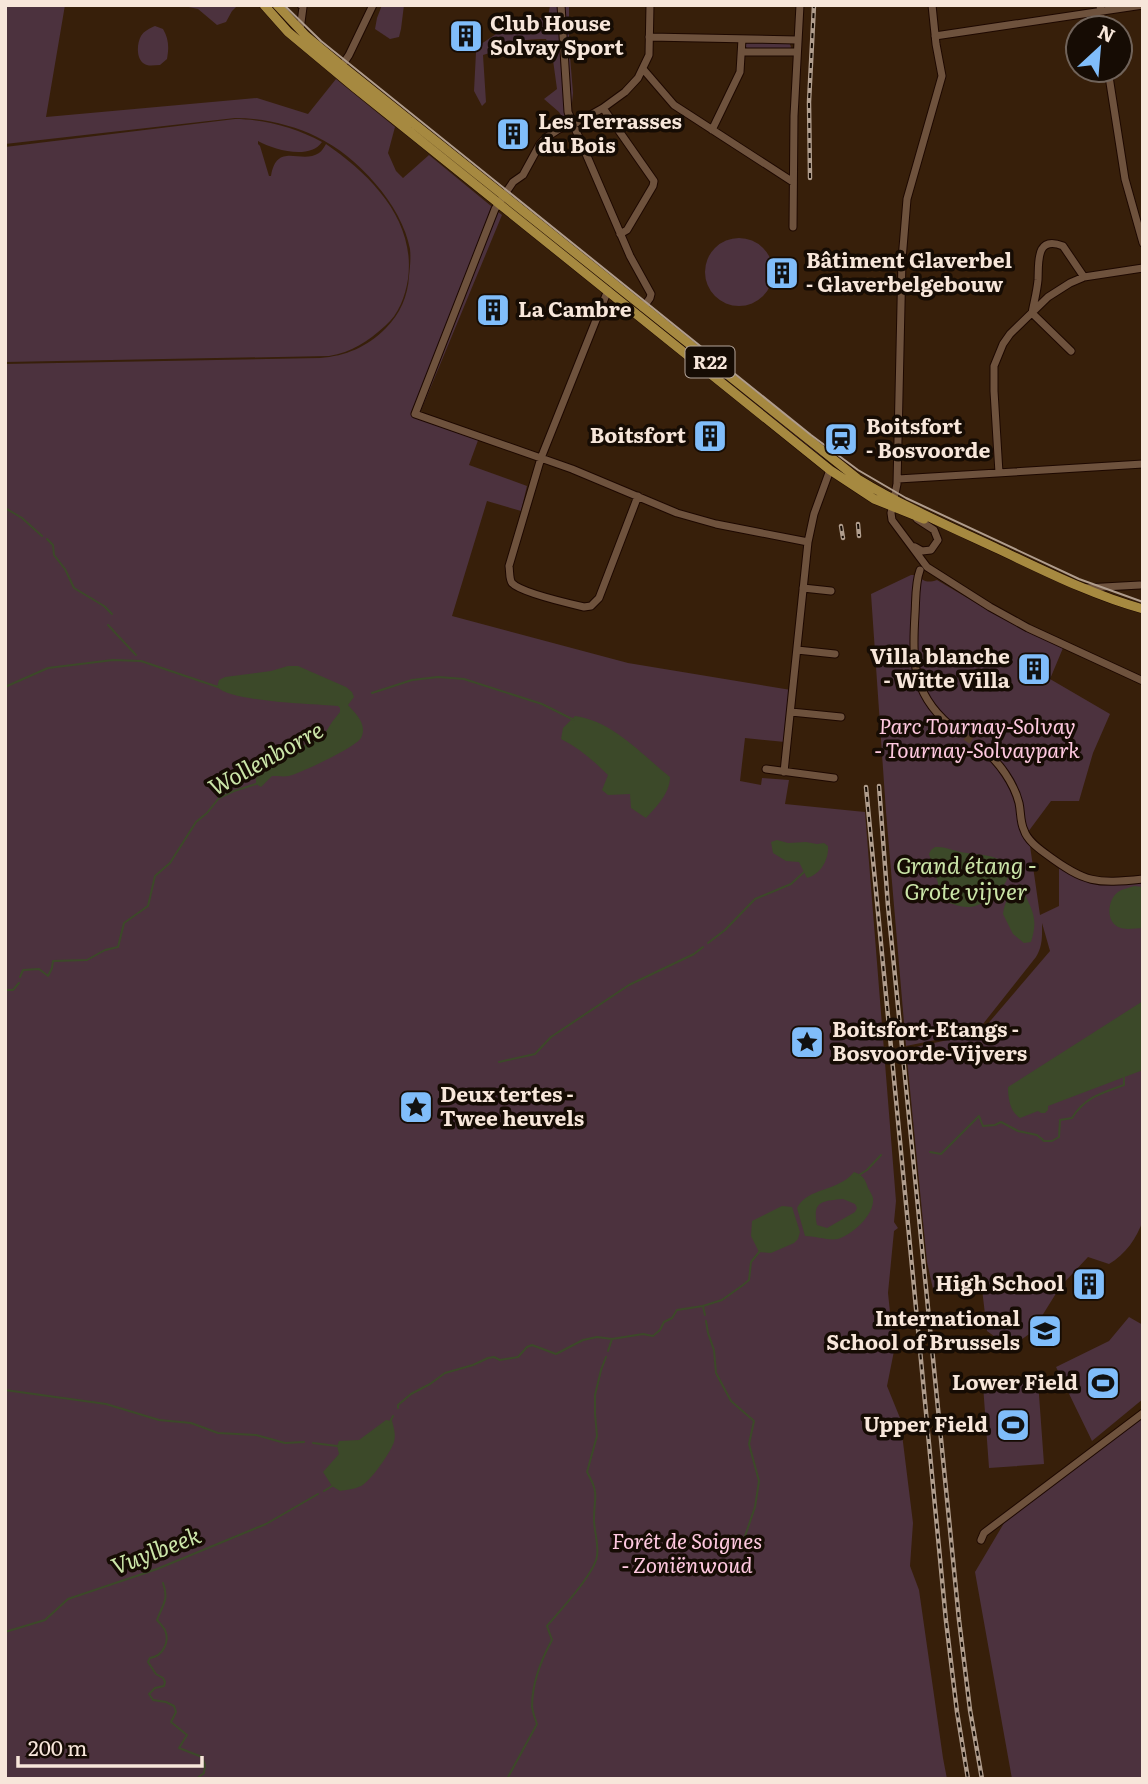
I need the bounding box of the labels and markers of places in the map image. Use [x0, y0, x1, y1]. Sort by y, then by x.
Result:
place label: Club House Solvay Sport [490, 6, 625, 61]
building icon: Club House Solvay Sport [447, 17, 485, 55]
place label: Les Terrasses du Bois [538, 104, 682, 159]
building icon: Les Terrasses du Bois [494, 115, 532, 153]
place label: Bâtiment Glaverbel - Glaverbelgebouw [806, 243, 1012, 298]
building icon: Bâtiment Glaverbel - Glaverbelgebouw [763, 254, 801, 292]
building icon: La Cambre [474, 291, 512, 329]
place label: La Cambre [518, 292, 632, 323]
place label: Boitsfort - Bosvoorde [866, 409, 990, 464]
building icon: Boitsfort [691, 417, 729, 455]
place label: Boitsfort [590, 418, 687, 449]
station icon: Boitsfort - Bosvoorde [822, 420, 860, 458]
place label: Villa blanche - Witte Villa [870, 639, 1011, 694]
building icon: Villa blanche - Witte Villa [1015, 650, 1053, 688]
place label: Boitsfort-Etangs - Bosvoorde-Vijvers [832, 1012, 1027, 1067]
place icon: Boitsfort-Etangs - Bosvoorde-Vijvers [788, 1023, 826, 1061]
place label: Deux tertes - Twee heuvels [440, 1077, 584, 1132]
place icon: Deux tertes - Twee heuvels [397, 1088, 435, 1126]
building icon: High School [1070, 1265, 1108, 1303]
place label: High School [935, 1266, 1064, 1297]
place label: International School of Brussels [826, 1301, 1020, 1356]
school or university icon: International School of Brussels [1026, 1312, 1064, 1350]
sports icon: Lower Field [1084, 1364, 1122, 1402]
place label: Lower Field [952, 1365, 1078, 1396]
sports icon: Upper Field [994, 1406, 1032, 1444]
place label: Upper Field [863, 1407, 988, 1438]

